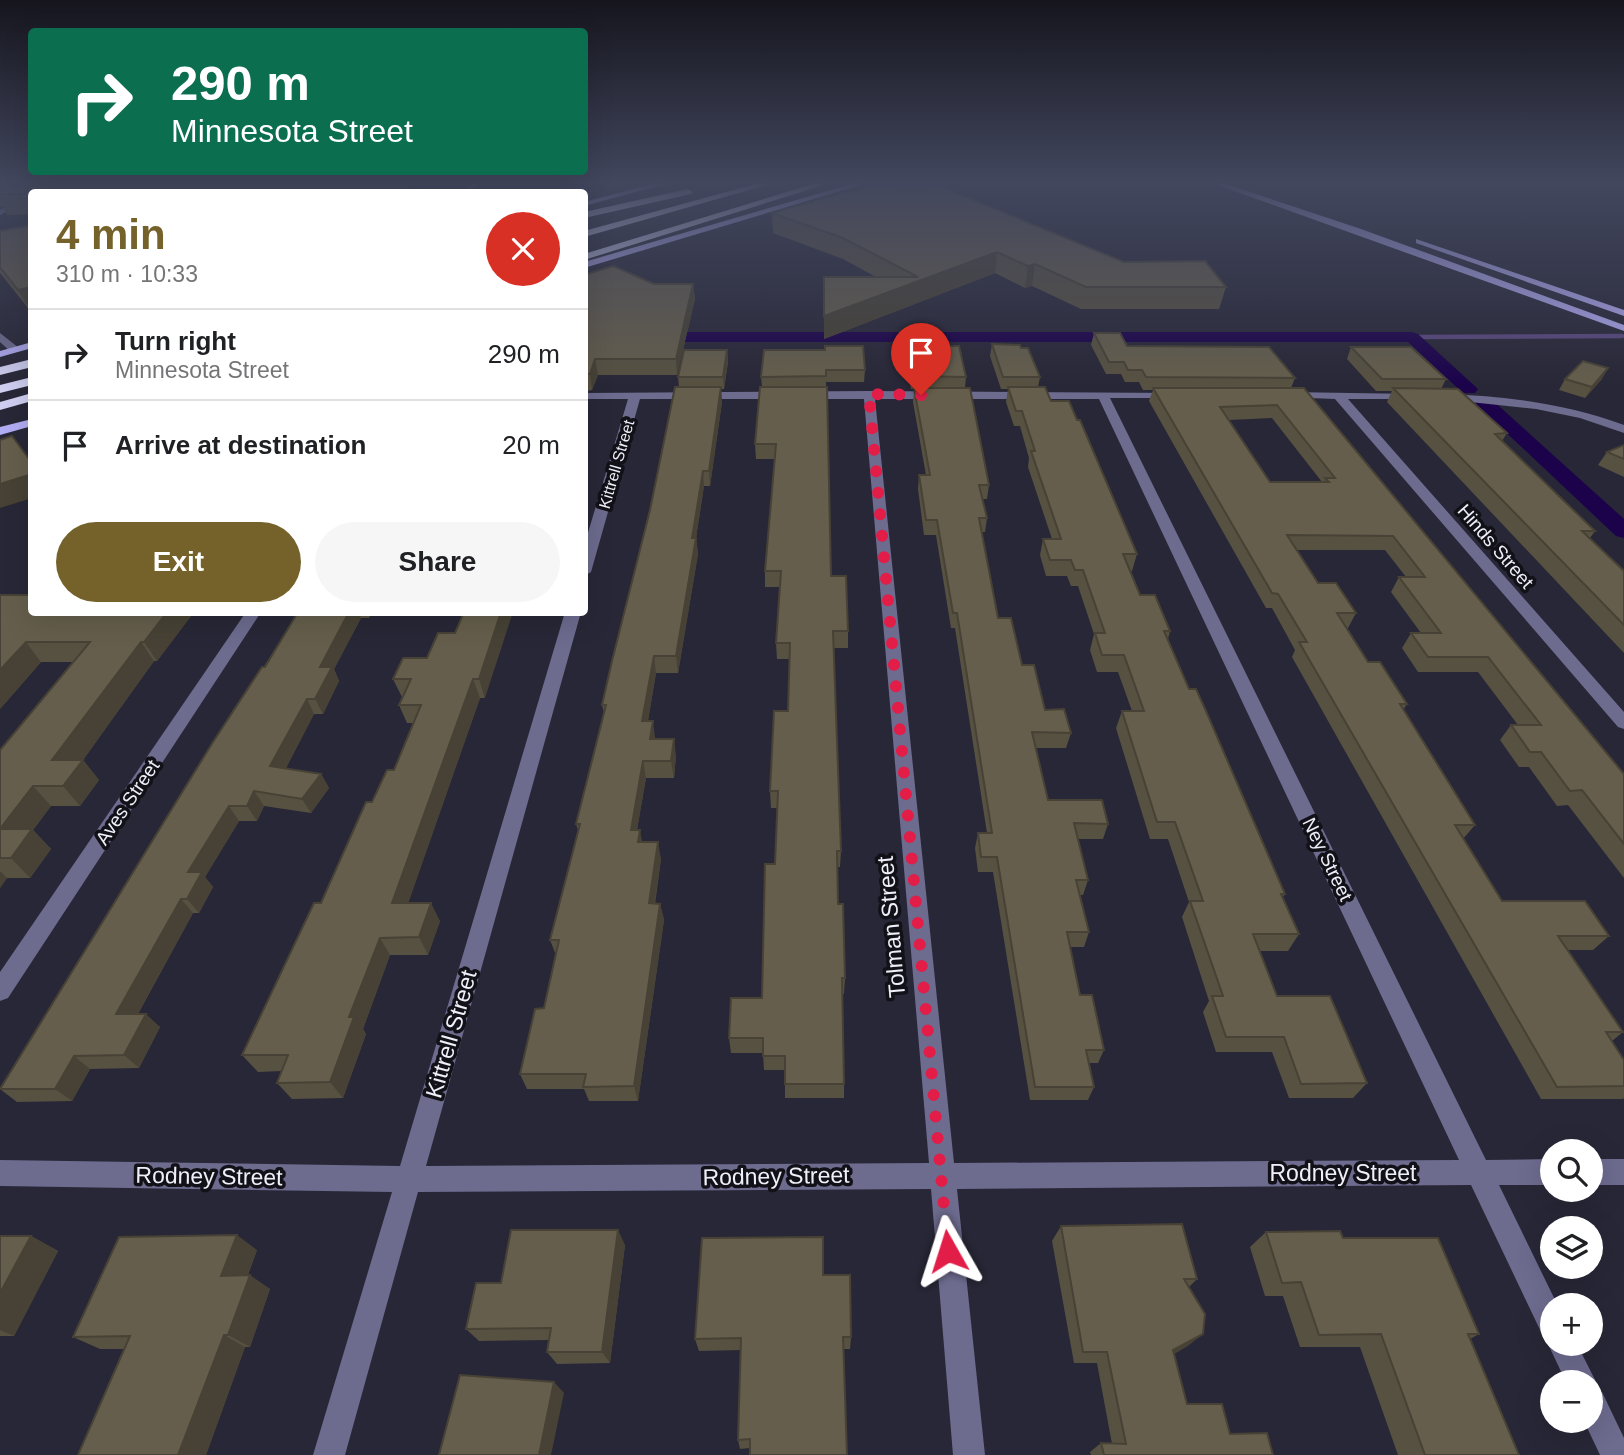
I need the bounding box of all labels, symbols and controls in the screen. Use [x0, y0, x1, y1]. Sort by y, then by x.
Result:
icon: right [56, 56, 147, 147]
text: 290 m [171, 56, 310, 110]
text: Minnesota Street [171, 113, 413, 149]
text: 4 min [56, 211, 166, 258]
button: close [486, 212, 560, 286]
text: 310 m · 10:33 [56, 261, 198, 287]
pin [891, 323, 951, 395]
text: Turn right [115, 326, 236, 356]
icon: arrive [902, 334, 940, 372]
icon: right [56, 336, 94, 374]
text: 290 m [488, 339, 560, 369]
text: Minnesota Street [115, 357, 289, 383]
street label: Kittrell Street [596, 417, 637, 511]
icon: arrive [56, 427, 94, 465]
text: Arrive at destination [115, 430, 366, 460]
text: 20 m [502, 430, 560, 460]
street label: Hinds Street [1453, 500, 1538, 593]
button: Exit [56, 522, 301, 602]
button: Share [315, 522, 560, 602]
street label: Aves Street [91, 755, 164, 849]
street label: Ney Street [1298, 814, 1357, 905]
street label: Tolman Street [872, 855, 910, 999]
street label: Kittrell Street [420, 967, 482, 1101]
map controls [1540, 1139, 1603, 1433]
button: search [1540, 1139, 1603, 1202]
street label: Rodney Street [1269, 1160, 1417, 1186]
street label: Rodney Street [135, 1162, 283, 1190]
street label: Rodney Street [702, 1162, 850, 1190]
position arrow [911, 1214, 985, 1288]
button: layers [1540, 1216, 1603, 1279]
button: + [1540, 1293, 1603, 1356]
button: − [1540, 1370, 1603, 1433]

